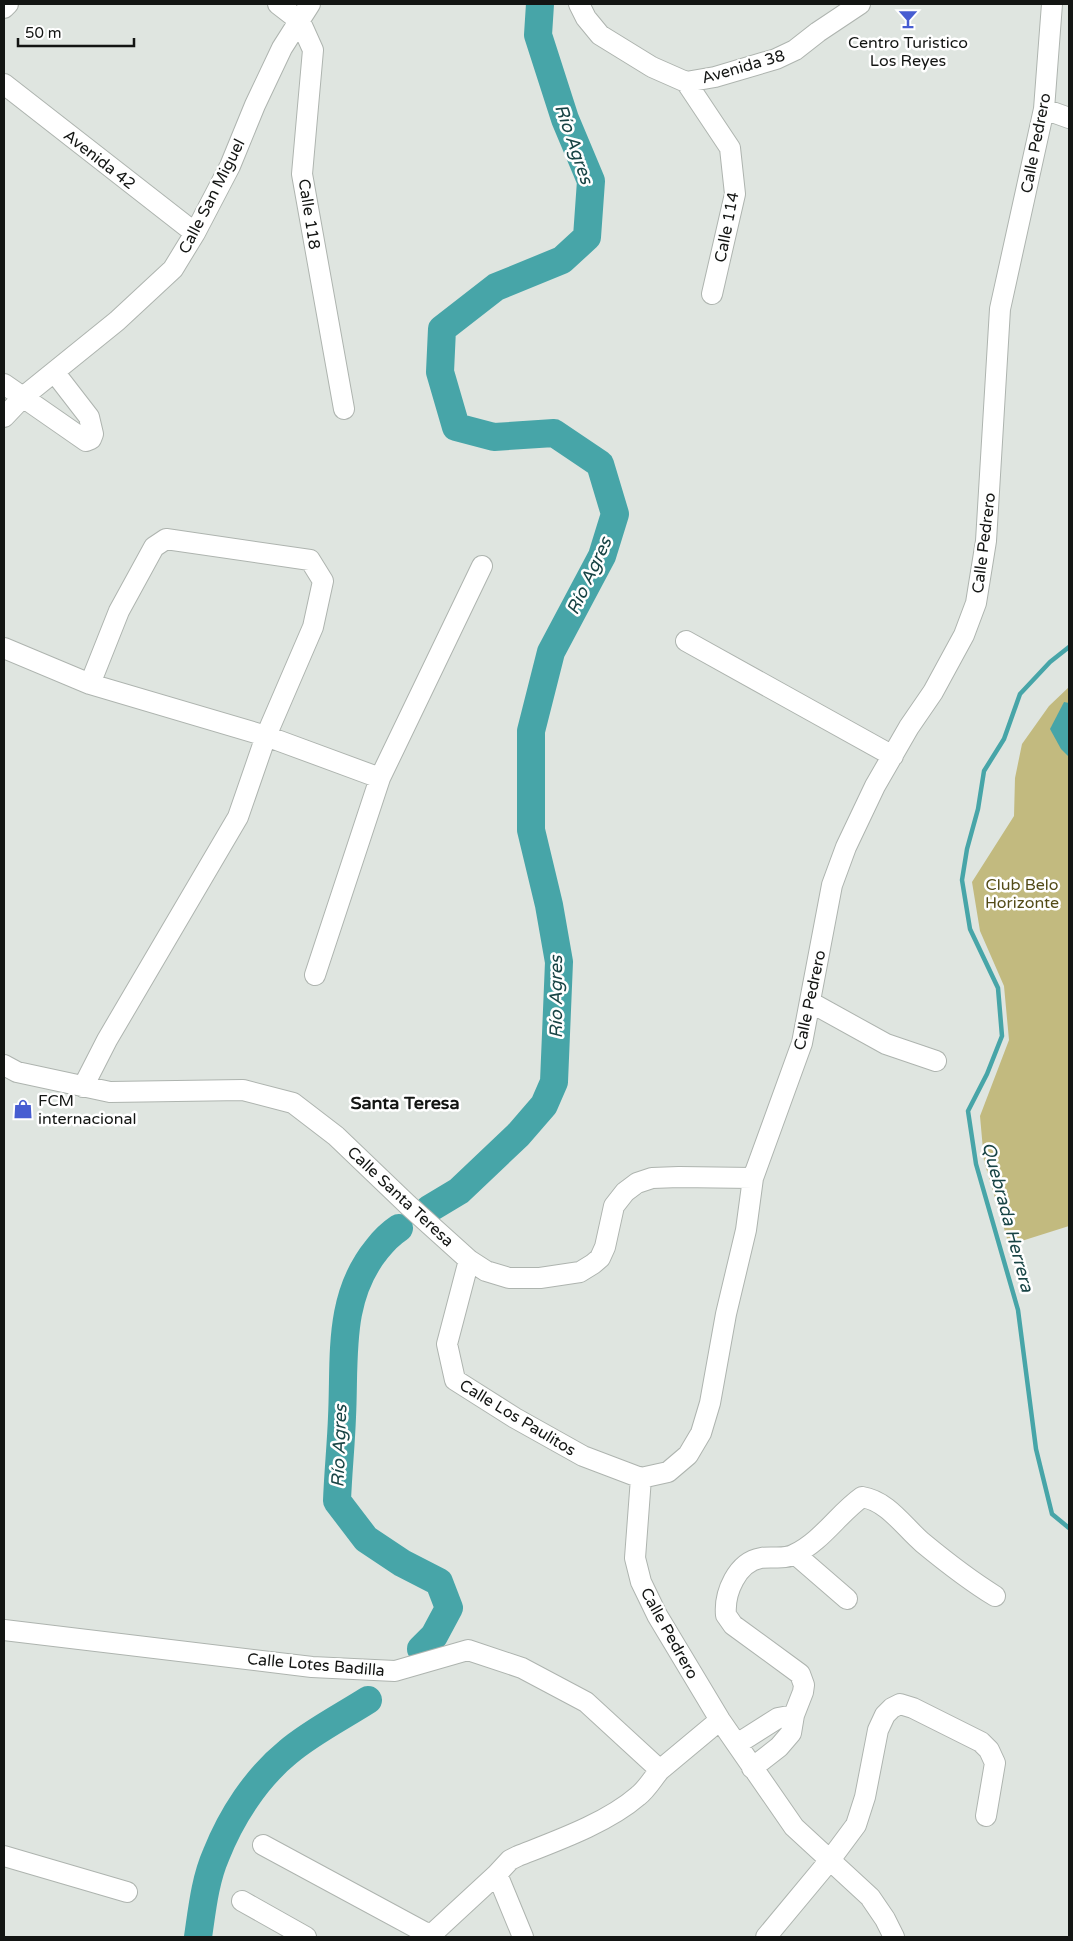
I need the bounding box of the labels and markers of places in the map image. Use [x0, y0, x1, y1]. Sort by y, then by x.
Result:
bar icon: Centro Turistico Los Reyes [897, 8, 919, 30]
place label: Centro Turistico Los Reyes [848, 33, 968, 71]
place label: FCM internacional [38, 1091, 136, 1129]
shop icon: FCM internacional [12, 1098, 34, 1120]

